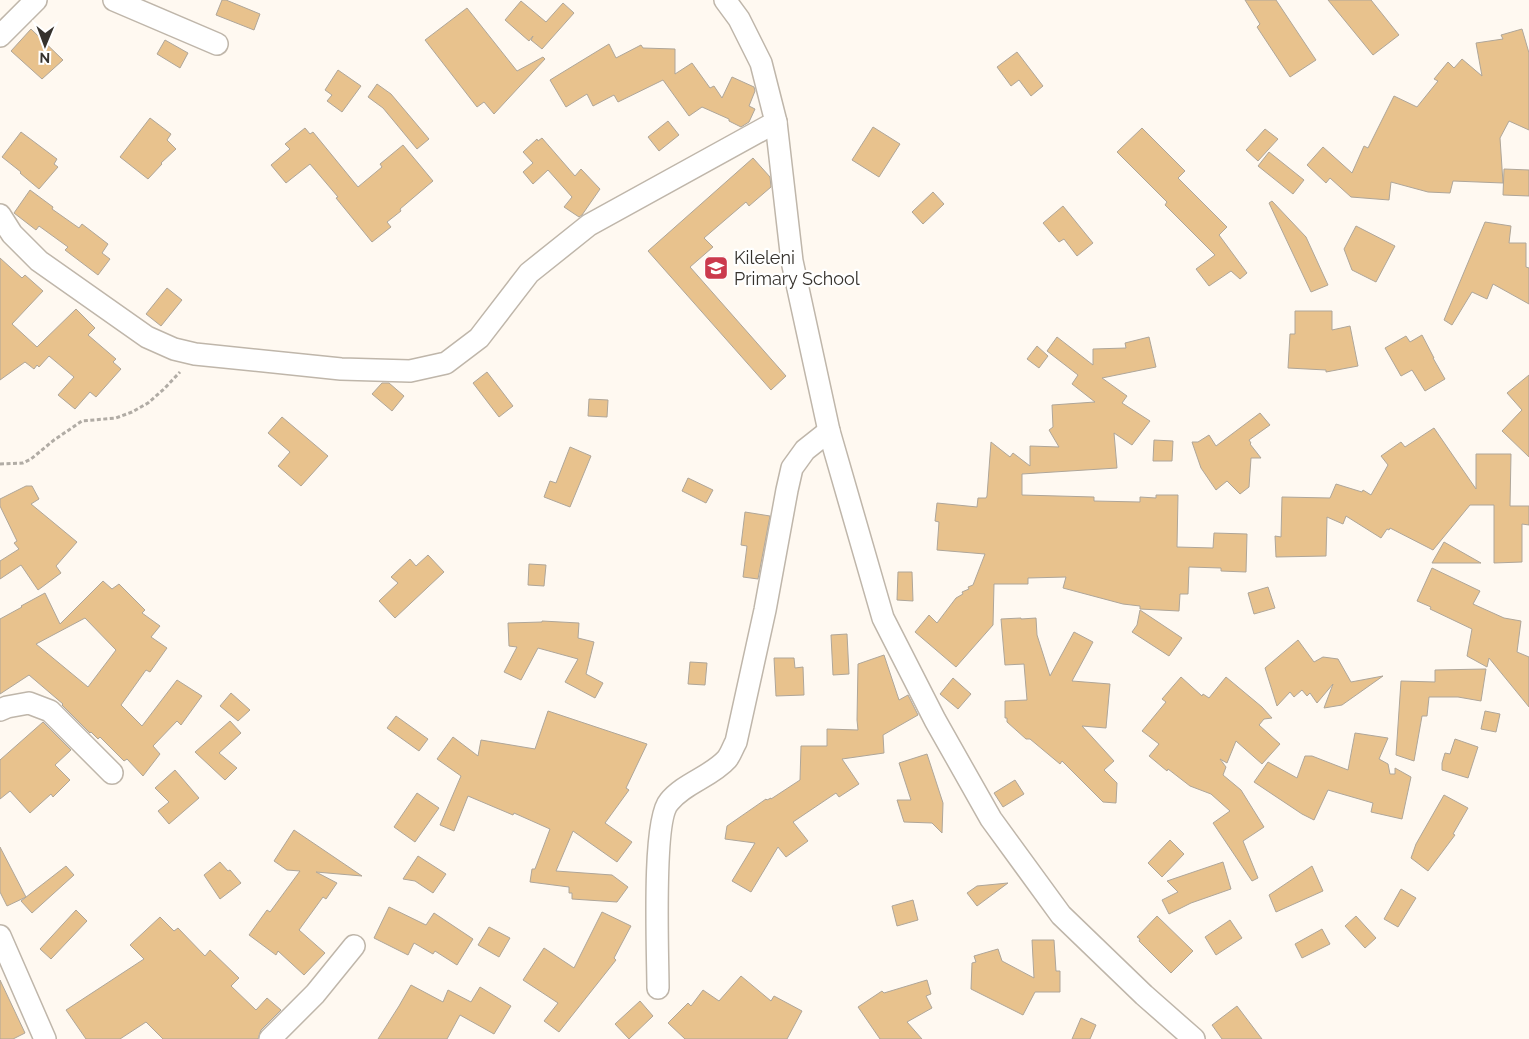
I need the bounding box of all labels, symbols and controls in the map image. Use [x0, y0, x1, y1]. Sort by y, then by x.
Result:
north arrow [20, 20, 70, 70]
text: N [39, 50, 50, 66]
place label: Kileleni Primary School [734, 247, 860, 289]
school or university icon: Kileleni Primary School [703, 255, 729, 281]

